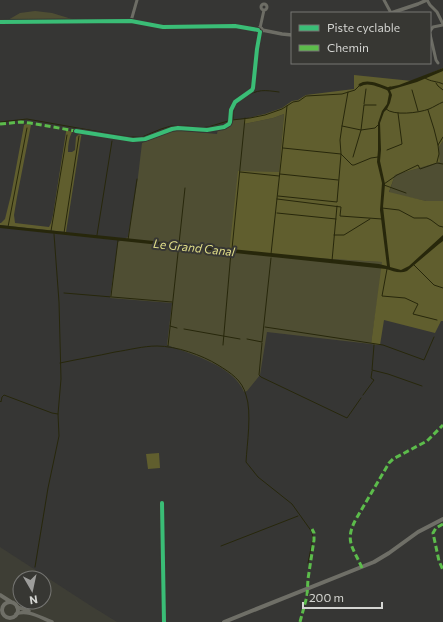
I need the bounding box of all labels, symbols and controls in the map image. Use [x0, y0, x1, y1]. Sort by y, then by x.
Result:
legend [291, 12, 431, 64]
text: Piste cyclable [327, 20, 400, 34]
text: Chemin [327, 40, 369, 54]
water label: Le Grand Canal [152, 236, 236, 258]
north arrow [12, 570, 52, 610]
scale bar [303, 584, 382, 610]
text: 200 m [309, 590, 344, 604]
text: N [29, 593, 39, 607]

